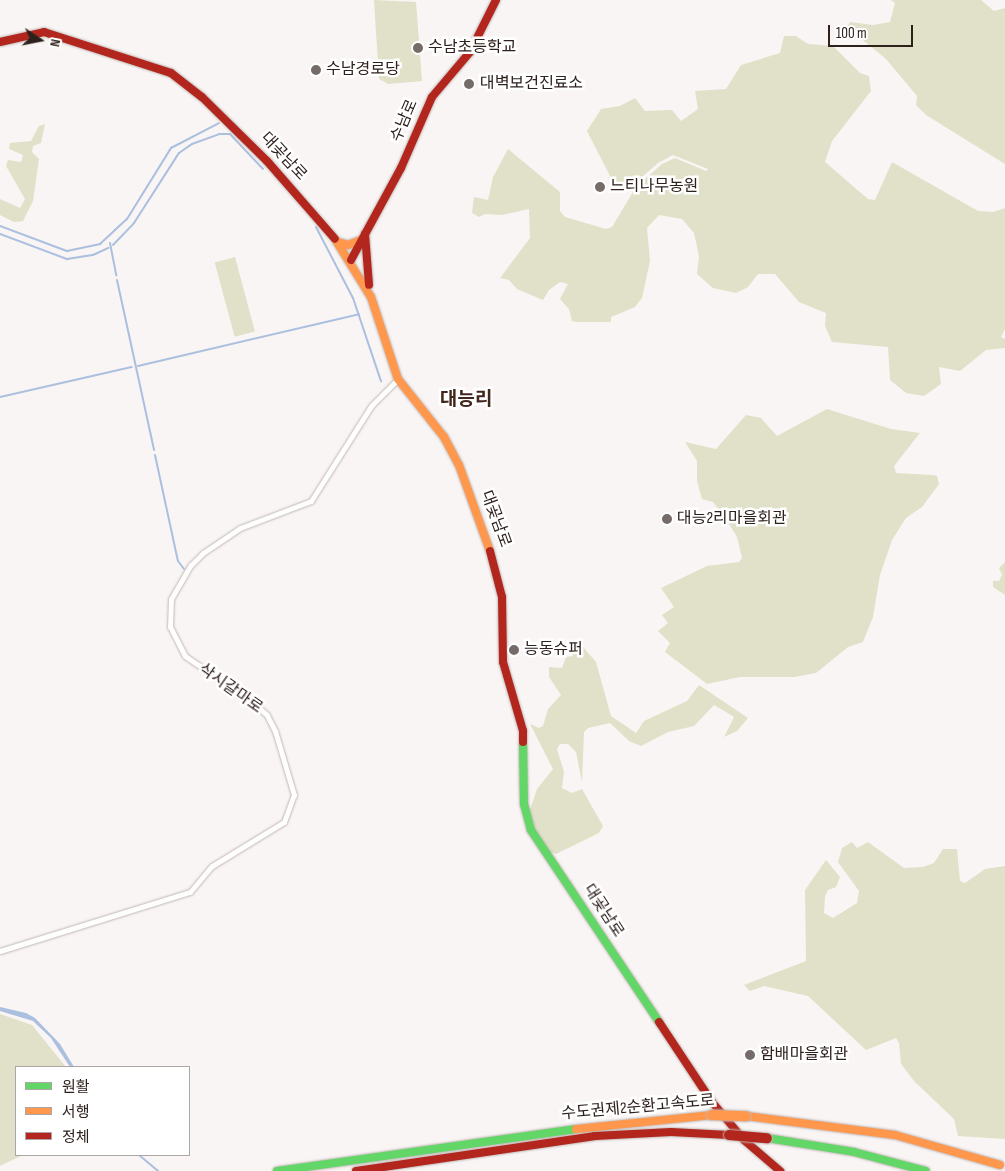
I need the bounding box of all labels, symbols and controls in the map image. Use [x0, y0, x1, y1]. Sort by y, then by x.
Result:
north arrow [15, 15, 65, 65]
scale bar [830, 15, 915, 47]
text: 100 m [836, 24, 867, 43]
text: N [46, 38, 64, 48]
place label: 수남초등학교 [428, 38, 516, 58]
marker: 수남초등학교 [412, 42, 424, 54]
place label: 수남경로당 [326, 60, 400, 80]
marker: 수남경로당 [310, 64, 322, 76]
place label: 대벽보건진료소 [480, 74, 583, 94]
marker: 대벽보건진료소 [462, 77, 476, 91]
street label: 수남로 [388, 97, 422, 145]
street label: 대곶남로 [256, 129, 310, 185]
place label: 느티나무농원 [610, 177, 698, 197]
marker: 느티나무농원 [594, 181, 606, 193]
district label: 대능리 [440, 389, 492, 411]
street label: 대곶남로 [476, 488, 514, 550]
place label: 대능2리마을회관 [677, 509, 787, 529]
marker: 대능2리마을회관 [661, 513, 673, 525]
place label: 능동슈퍼 [524, 640, 583, 660]
marker: 능동슈퍼 [508, 644, 520, 656]
street label: 삭시갈마로 [194, 660, 266, 718]
street label: 대곶남로 [579, 881, 627, 941]
place label: 함배마을회관 [760, 1045, 848, 1065]
marker: 함배마을회관 [744, 1049, 756, 1061]
legend [15, 1066, 190, 1156]
text: 원활 [62, 1078, 90, 1097]
street label: 수도권제2순환고속도로 [561, 1092, 715, 1124]
text: 서행 [62, 1103, 90, 1122]
text: 정체 [62, 1128, 90, 1147]

